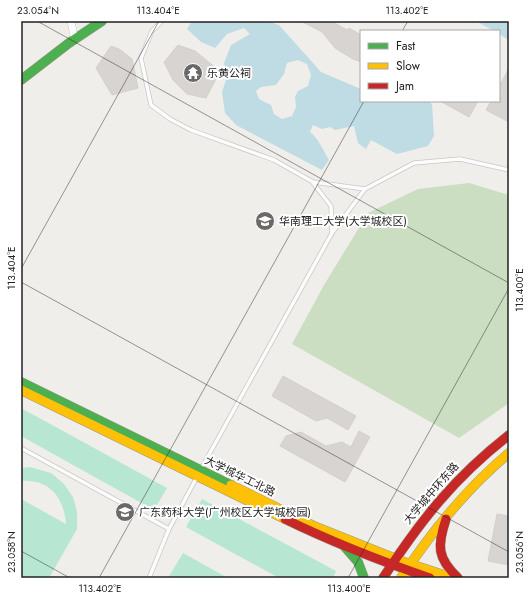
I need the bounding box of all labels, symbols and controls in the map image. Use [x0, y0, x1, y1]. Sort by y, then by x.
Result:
text: 23.054°N [17, 3, 59, 18]
text: 113.404°E [136, 3, 180, 18]
text: 113.402°E [385, 3, 429, 18]
legend [360, 30, 500, 102]
text: Fast [396, 37, 415, 55]
text: Slow [396, 57, 421, 75]
temple icon: 乐黄公祠 [182, 62, 204, 84]
place label: 乐黄公祠 [207, 65, 251, 81]
text: Jam [394, 77, 414, 95]
school or university icon: 华南理工大学(大学城校区) [254, 210, 276, 232]
place label: 华南理工大学(大学城校区) [279, 213, 407, 229]
text: 113.404°E [4, 246, 19, 290]
text: 113.400°E [512, 268, 527, 312]
street label: 大学城华工北路 [202, 452, 278, 500]
street label: 大学城中环东路 [400, 459, 462, 527]
school or university icon: 广东药科大学(广州校区大学城校园) [114, 501, 136, 523]
place label: 广东药科大学(广州校区大学城校园) [139, 504, 311, 520]
text: 23.058°N [4, 531, 19, 573]
text: 23.056°N [512, 531, 527, 573]
text: 113.402°E [78, 581, 122, 596]
text: 113.400°E [327, 581, 371, 596]

